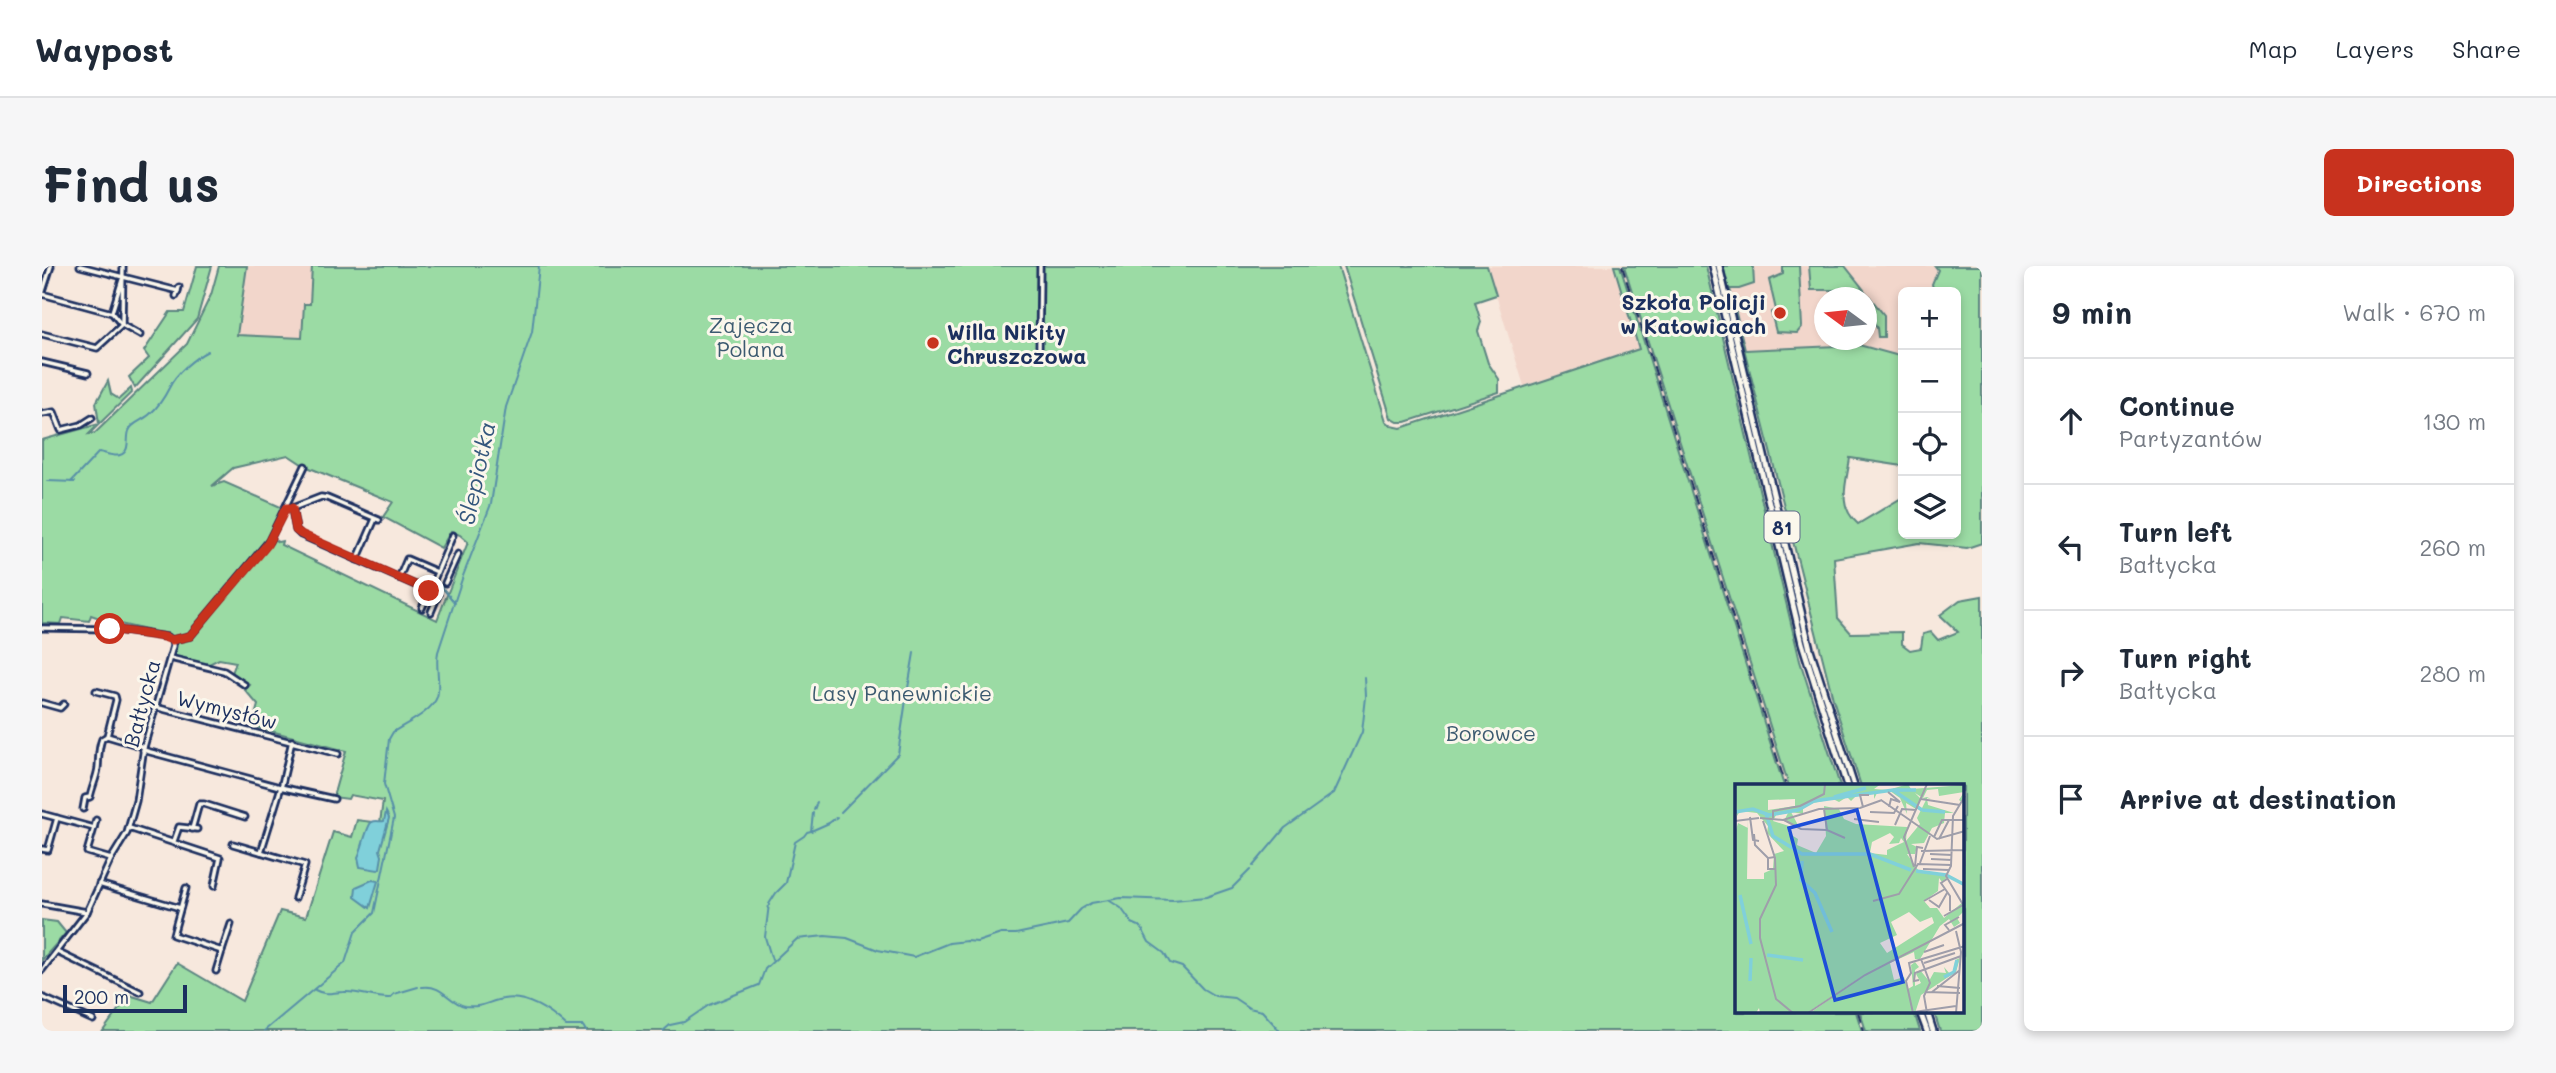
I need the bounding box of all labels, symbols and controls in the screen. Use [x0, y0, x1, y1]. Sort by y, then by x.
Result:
text: Waypost [35, 27, 173, 70]
text: Map [2249, 33, 2297, 64]
text: Layers [2335, 33, 2414, 64]
text: Share [2452, 33, 2521, 64]
button: Directions [2324, 149, 2514, 216]
text: Find us [42, 151, 220, 214]
north arrow [1814, 287, 1877, 350]
map controls [1898, 287, 1961, 539]
button: + [1898, 287, 1961, 350]
place label: Szkoła Policji w Katowicach [1620, 288, 1766, 339]
text: 9 min [2052, 292, 2132, 332]
text: Walk · 670 m [2342, 297, 2486, 327]
marker: Szkoła Policji w Katowicach [1772, 305, 1788, 321]
park label: Zajęcza Polana [709, 311, 793, 362]
place label: Willa Nikity Chruszczowa [947, 318, 1087, 369]
marker: Willa Nikity Chruszczowa [925, 335, 941, 351]
button: − [1898, 350, 1961, 413]
text: Continue [2119, 389, 2235, 423]
icon: ahead [2052, 402, 2090, 440]
text: 130 m [2422, 406, 2486, 436]
button: locate [1898, 413, 1961, 476]
water label: Ślepiotka [450, 419, 502, 527]
text: Partyzantów [2119, 423, 2263, 453]
button: layers [1898, 476, 1961, 539]
road number: 81 [1764, 512, 1800, 542]
text: Turn left [2119, 515, 2232, 549]
icon: left [2052, 528, 2090, 566]
text: 260 m [2419, 532, 2486, 562]
text: Bałtycka [2119, 549, 2217, 579]
route end [413, 575, 444, 606]
route start [94, 613, 125, 644]
text: Turn right [2119, 641, 2252, 675]
icon: right [2052, 654, 2090, 692]
street label: Bałtycka [116, 656, 166, 750]
text: 280 m [2419, 658, 2486, 688]
text: Bałtycka [2119, 675, 2217, 705]
park label: Lasy Panewnickie [812, 679, 992, 706]
street label: Wymysłów [174, 683, 280, 735]
park label: Borowce [1446, 719, 1536, 746]
icon: arrive [2052, 780, 2090, 818]
text: Arrive at destination [2119, 782, 2396, 816]
inset map [1735, 784, 1965, 1014]
scale bar [63, 982, 187, 1014]
text: 200 m [74, 984, 129, 1009]

